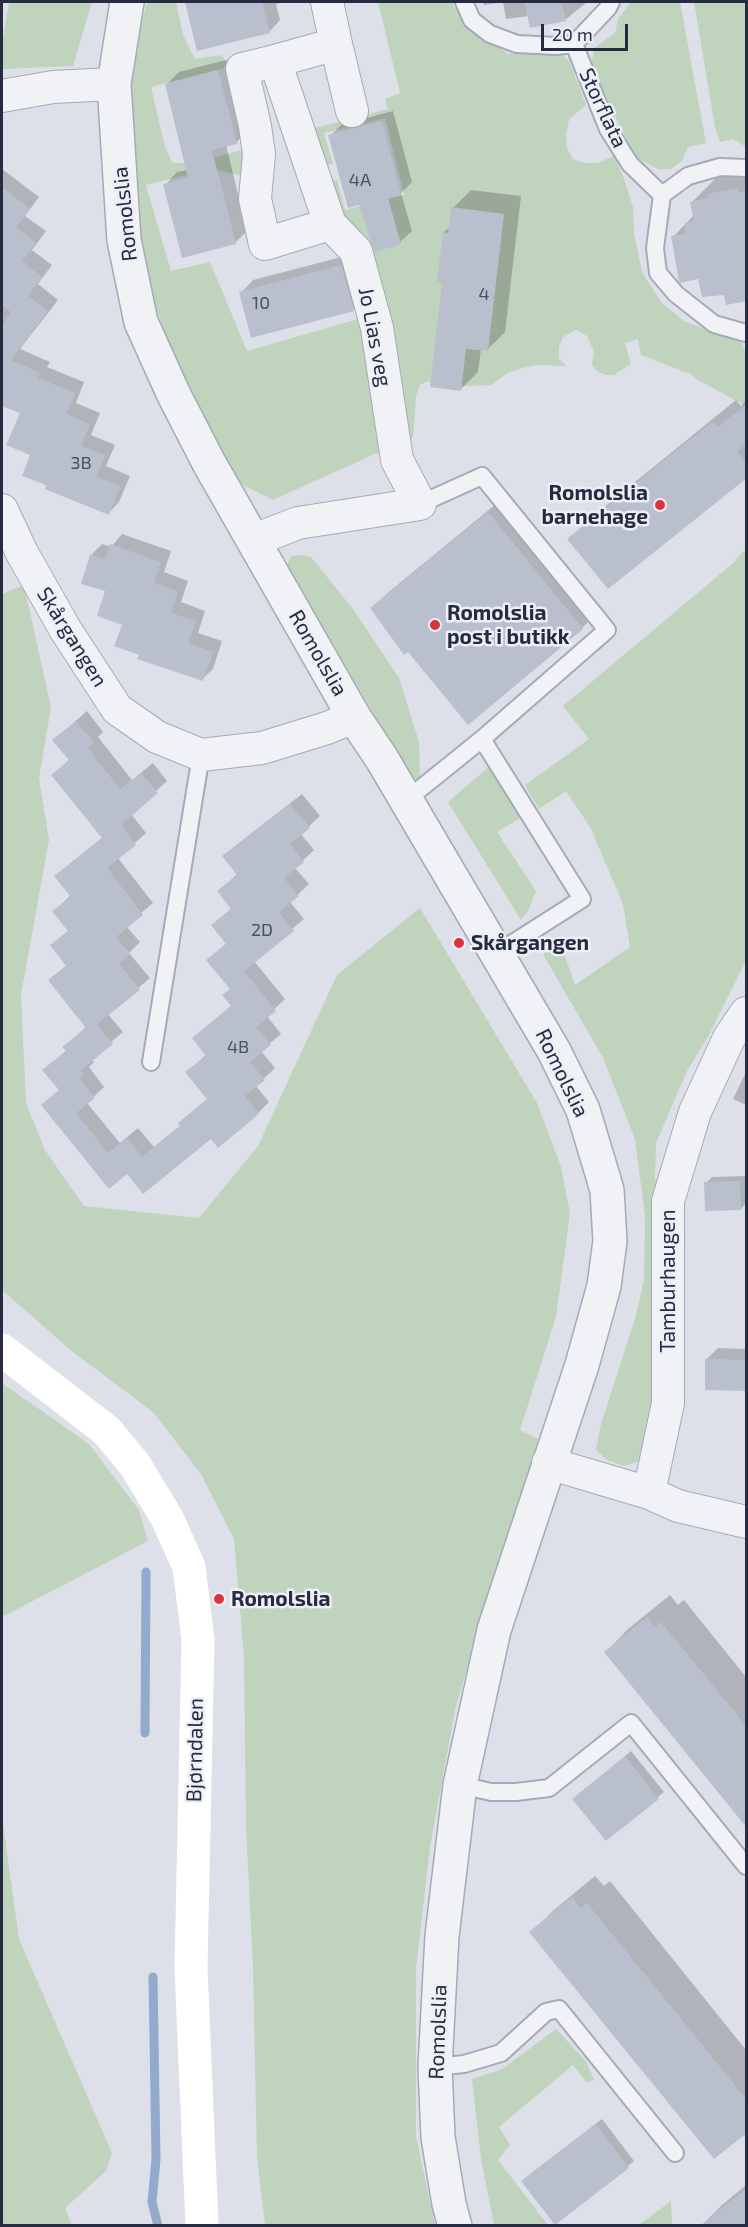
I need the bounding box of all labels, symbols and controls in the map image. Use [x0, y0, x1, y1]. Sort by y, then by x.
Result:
scale bar [544, 12, 631, 50]
text: 20 m [552, 23, 593, 45]
street label: Storflata [574, 64, 632, 152]
street label: Romolslia [108, 165, 142, 263]
house number: 4A [349, 169, 371, 191]
house number: 4 [478, 283, 490, 305]
street label: Jo Lias veg [353, 285, 397, 389]
house number: 10 [252, 292, 270, 314]
house number: 3B [70, 452, 92, 474]
place label: Romolslia barnehage [542, 480, 648, 530]
marker: Romolslia barnehage [653, 498, 667, 512]
street label: Skårgangen [31, 582, 113, 692]
place label: Romolslia post i butikk [447, 600, 569, 650]
street label: Romolslia [283, 606, 353, 700]
marker: Romolslia post i butikk [428, 618, 442, 632]
house number: 2D [251, 919, 273, 941]
place label: Skårgangen [471, 930, 589, 956]
marker: Skårgangen [452, 936, 466, 950]
street label: Romolslia [530, 1025, 594, 1121]
house number: 4B [227, 1036, 249, 1058]
street label: Tamburhaugen [655, 1209, 681, 1353]
place label: Romolslia [231, 1586, 330, 1612]
marker: Romolslia [212, 1592, 226, 1606]
street label: Bjørndalen [181, 1698, 209, 1802]
street label: Romolslia [424, 1984, 452, 2080]

